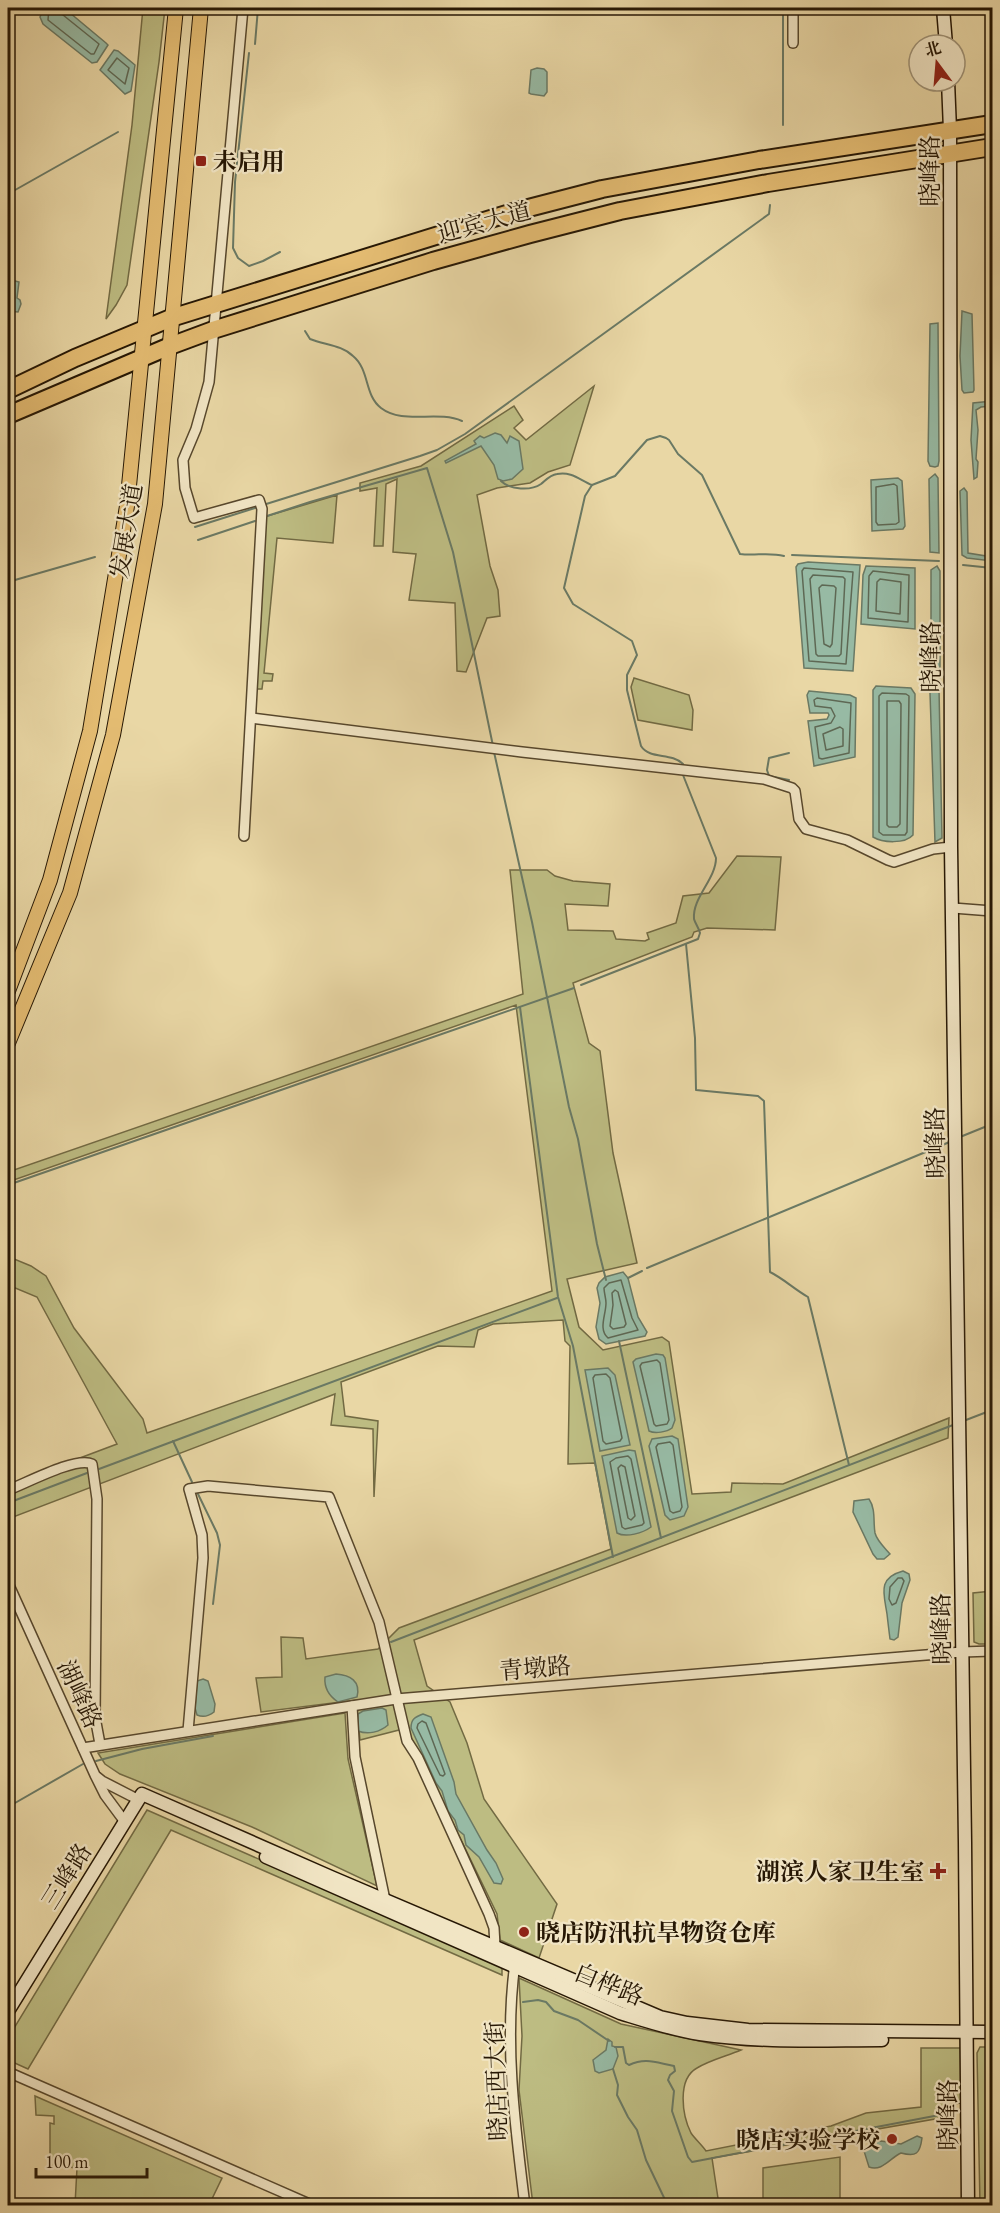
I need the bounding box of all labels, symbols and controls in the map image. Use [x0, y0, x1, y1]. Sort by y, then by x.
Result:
north arrow [907, 33, 967, 93]
text: 北 [922, 37, 944, 61]
street label: 晓峰路 [914, 135, 945, 207]
place label: 未启用 [213, 146, 285, 177]
marker: 未启用 [194, 154, 208, 168]
street label: 迎宾大道 [434, 195, 534, 249]
street label: 发展大道 [103, 481, 149, 581]
street label: 晓峰路 [915, 621, 946, 693]
street label: 晓峰路 [919, 1107, 951, 1179]
street label: 晓峰路 [925, 1593, 957, 1665]
street label: 青墩路 [498, 1649, 572, 1687]
street label: 湖峰路 [51, 1655, 109, 1733]
street label: 三峰路 [34, 1837, 98, 1915]
place label: 湖滨人家卫生室 [756, 1856, 924, 1887]
marker: 湖滨人家卫生室 [929, 1862, 947, 1880]
place label: 晓店防汛抗旱物资仓库 [536, 1917, 776, 1948]
marker: 晓店防汛抗旱物资仓库 [517, 1925, 531, 1939]
street label: 白桦路 [570, 1956, 648, 2012]
street label: 晓店西大街 [478, 2020, 514, 2142]
street label: 晓峰路 [932, 2079, 963, 2151]
place label: 晓店实验学校 [736, 2124, 880, 2155]
marker: 晓店实验学校 [885, 2132, 899, 2146]
scale bar [36, 2141, 147, 2179]
text: 100 m [45, 2150, 89, 2173]

